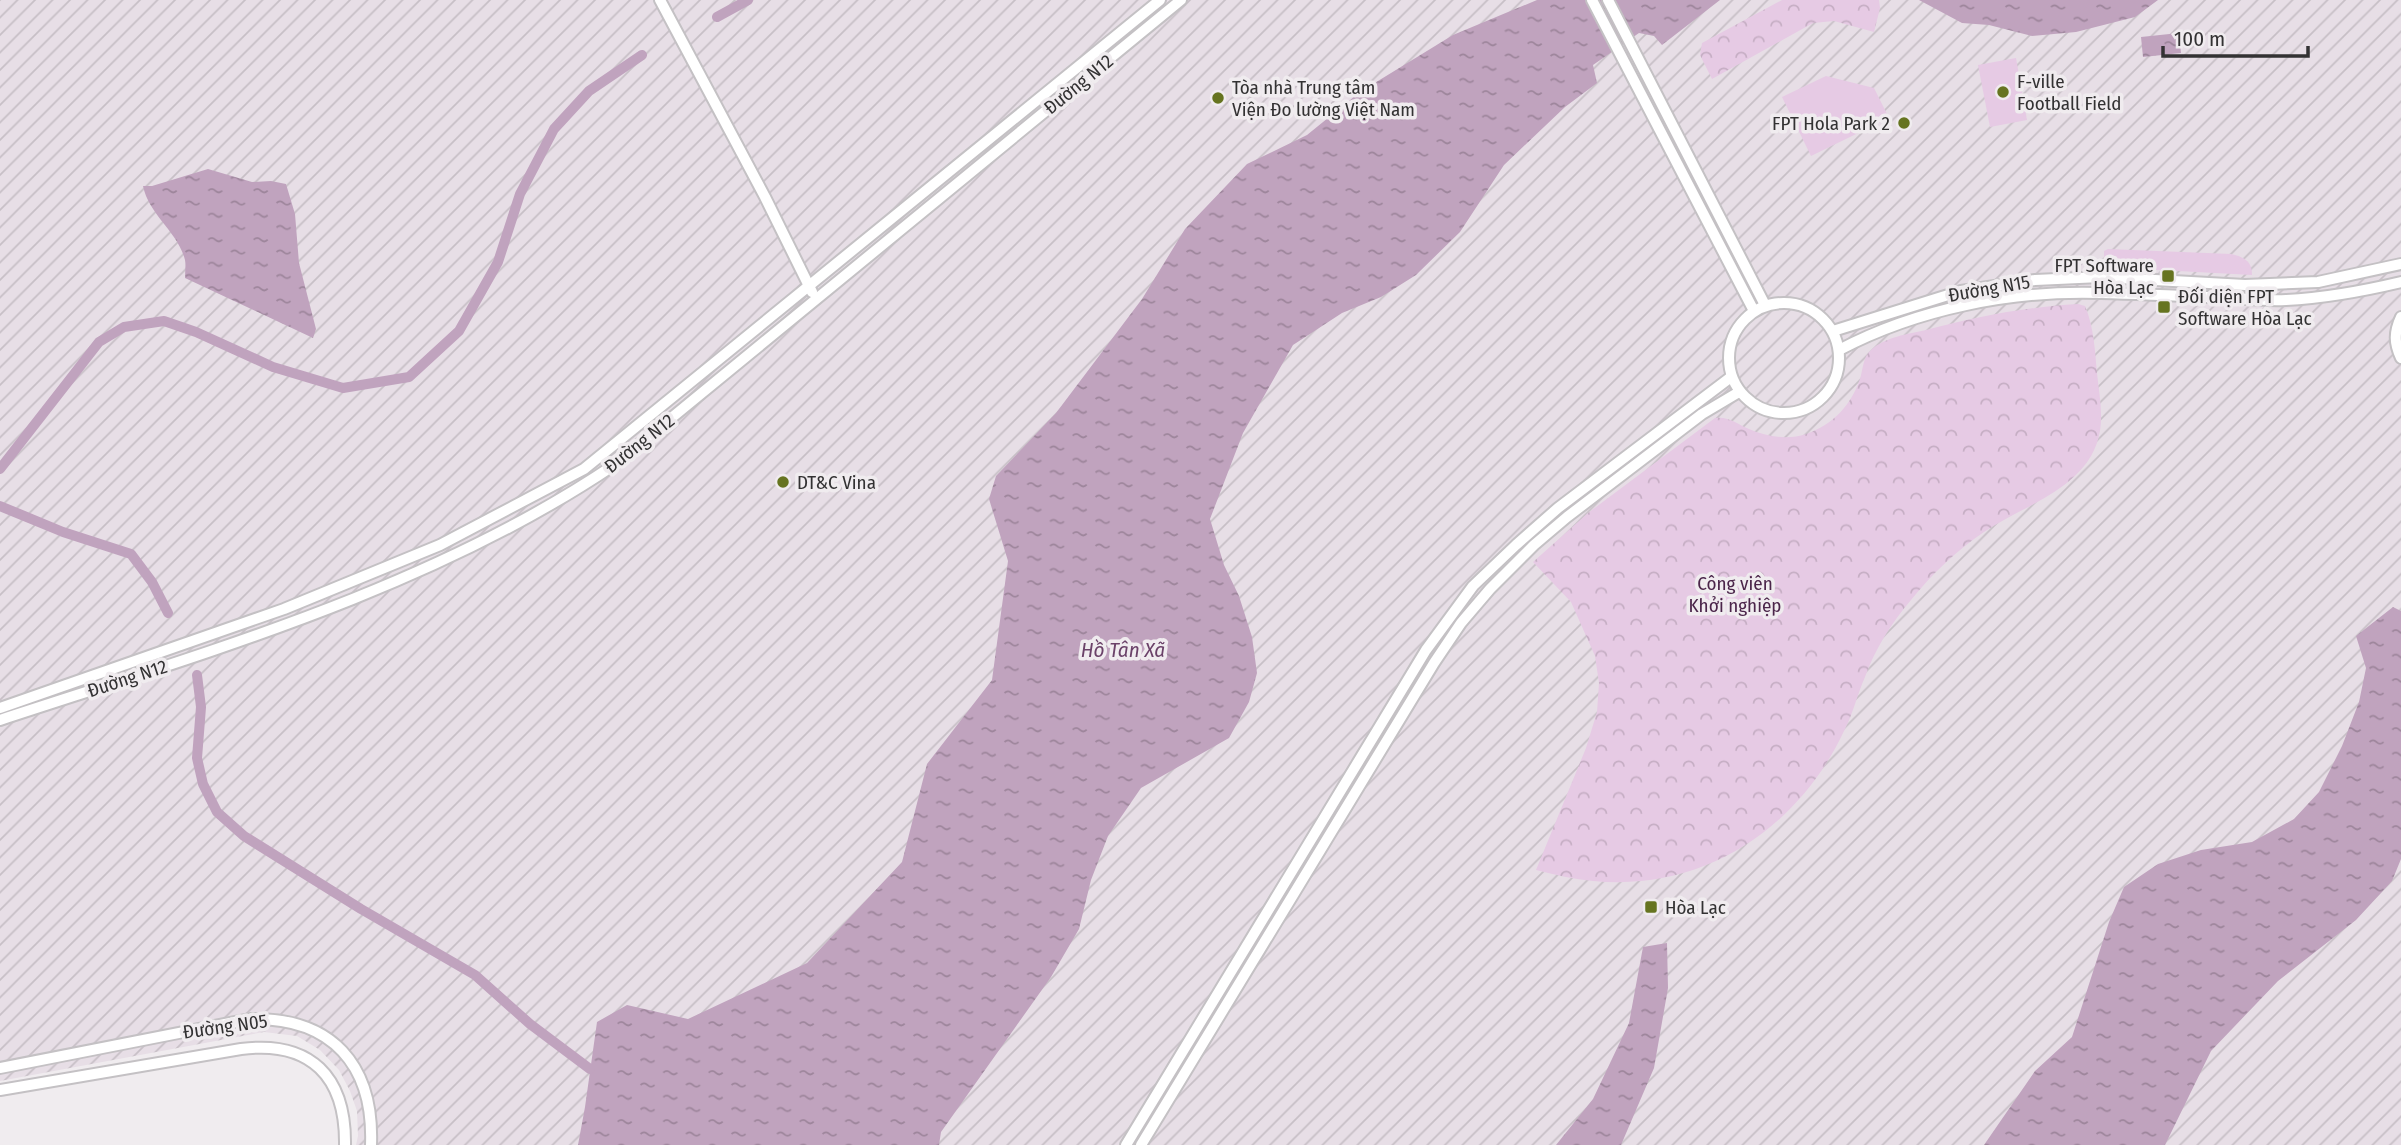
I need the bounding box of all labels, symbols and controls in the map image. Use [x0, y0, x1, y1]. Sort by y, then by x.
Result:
scale bar [2163, 14, 2308, 58]
text: 100 m [2174, 26, 2225, 52]
street label: Đường N12 [1039, 50, 1118, 119]
place label: F-ville Football Field [2017, 70, 2121, 115]
place label: Tòa nhà Trung tâm Viện Đo lường Việt Nam [1232, 76, 1415, 121]
marker: F-ville Football Field [1995, 84, 2011, 100]
marker: Tòa nhà Trung tâm Viện Đo lường Việt Nam [1210, 90, 1226, 106]
place label: FPT Hola Park 2 [1772, 112, 1890, 135]
marker: FPT Hola Park 2 [1896, 115, 1912, 131]
place label: FPT Software Hòa Lạc [2054, 254, 2154, 299]
marker: FPT Software Hòa Lạc [2160, 268, 2176, 284]
street label: Đường N15 [1946, 270, 2032, 307]
place label: Đối diện FPT Software Hòa Lạc [2178, 285, 2312, 330]
marker: Đối diện FPT Software Hòa Lạc [2156, 299, 2172, 315]
street label: Đường N12 [600, 409, 679, 478]
place label: DT&C Vina [797, 471, 876, 494]
marker: DT&C Vina [775, 474, 791, 490]
park label: Công viên Khởi nghiệp [1689, 572, 1781, 617]
water label: Hồ Tân Xã [1081, 637, 1165, 663]
street label: Đường N12 [84, 655, 170, 702]
place label: Hòa Lạc [1665, 896, 1726, 919]
marker: Hòa Lạc [1643, 899, 1659, 915]
street label: Đường N05 [181, 1009, 269, 1044]

